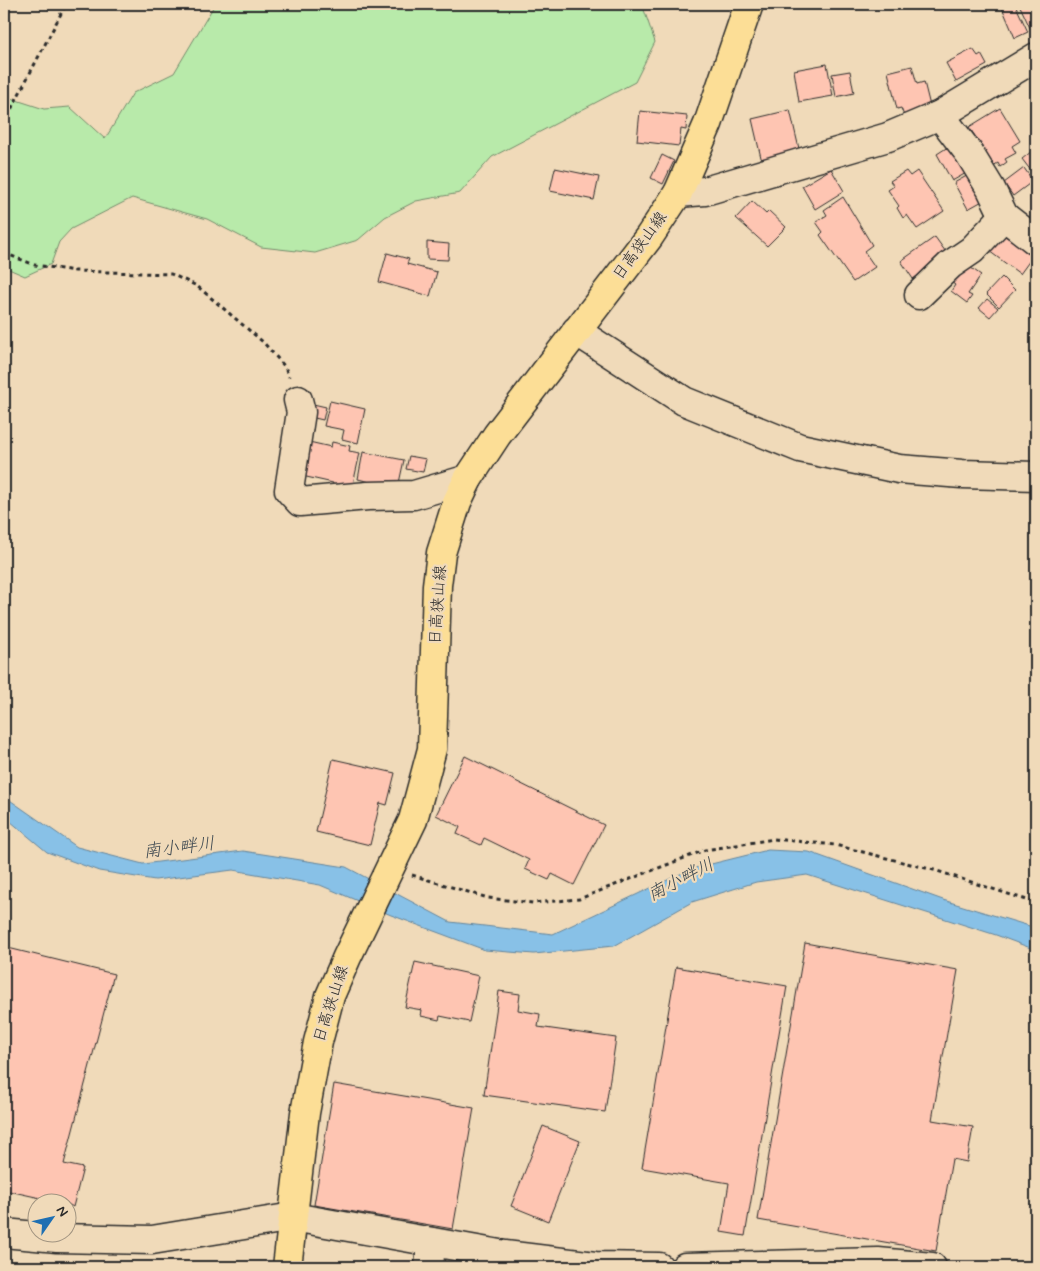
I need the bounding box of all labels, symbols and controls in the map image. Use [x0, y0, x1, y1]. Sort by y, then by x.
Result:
street label: 日高狭山線 [608, 207, 672, 285]
street label: 日高狭山線 [425, 564, 451, 646]
water label: 南小畔川 [142, 832, 216, 864]
water label: 南小畔川 [643, 853, 719, 907]
street label: 日高狭山線 [309, 963, 353, 1045]
north arrow [28, 1194, 78, 1244]
text: N [52, 1202, 72, 1220]

